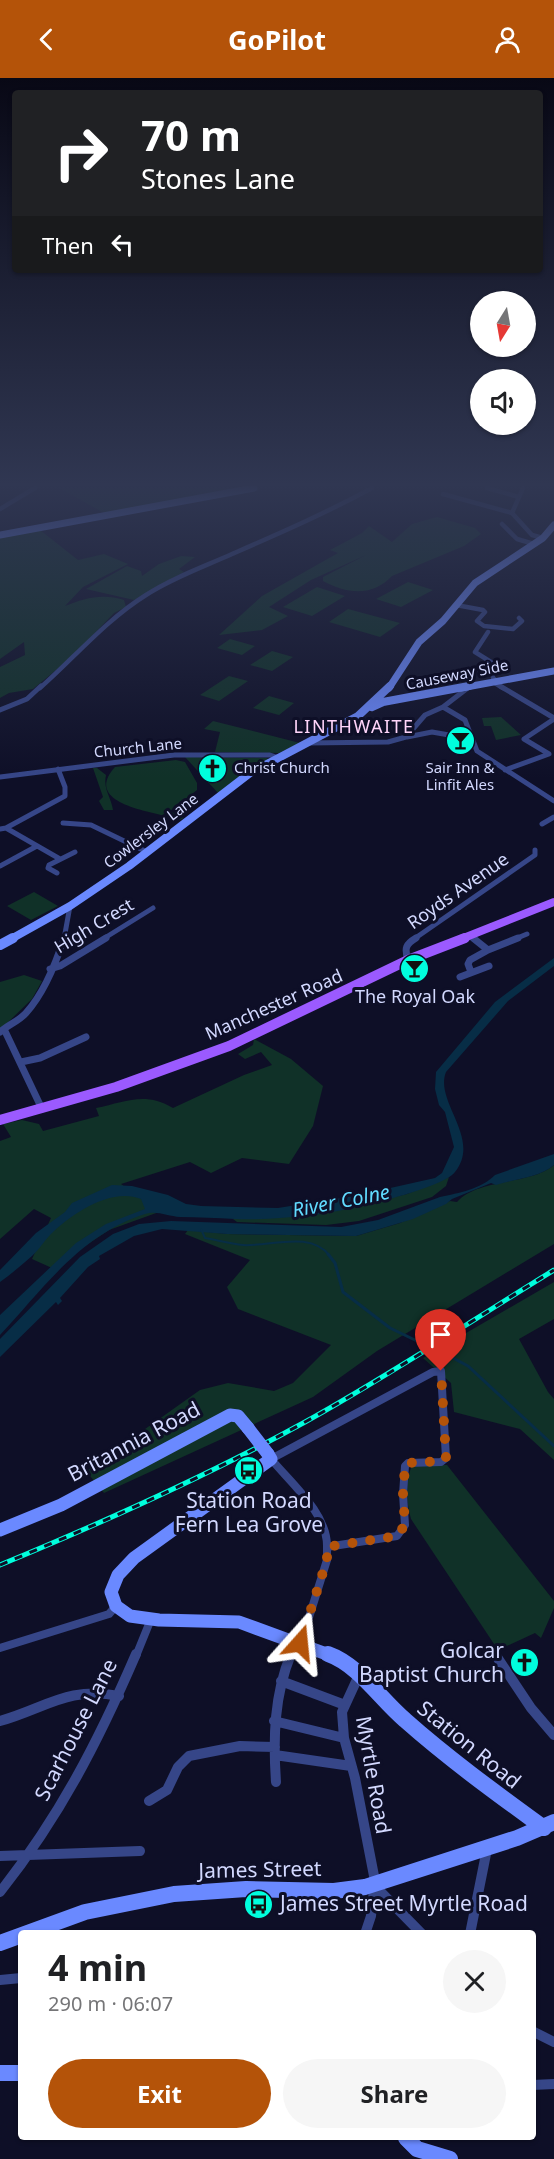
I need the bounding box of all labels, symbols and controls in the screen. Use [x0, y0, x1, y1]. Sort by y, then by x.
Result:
text: GoPilot [228, 21, 326, 58]
icon: back [30, 23, 63, 56]
icon: person [491, 23, 524, 56]
text: 70 m [141, 106, 241, 163]
icon: right [42, 114, 120, 192]
text: Stones Lane [141, 160, 295, 197]
icon: left [106, 228, 139, 261]
text: Then [42, 230, 94, 260]
north arrow [470, 291, 536, 357]
map controls [470, 291, 536, 435]
button: sound [470, 369, 536, 435]
street label: Causeway Side [404, 654, 510, 694]
district label: LINTHWAITE [293, 714, 415, 738]
bar icon: Sair Inn & Linfit Ales [444, 725, 476, 757]
street label: Church Lane [93, 732, 183, 762]
church icon: Christ Church [197, 752, 229, 784]
place label: Christ Church [234, 757, 330, 777]
place label: Sair Inn & Linfit Ales [425, 757, 495, 794]
street label: Cowlersley Lane [99, 788, 202, 872]
street label: Royds Avenue [402, 846, 513, 934]
street label: High Crest [49, 892, 138, 958]
bar icon: The Royal Oak [399, 952, 431, 984]
street label: Manchester Road [201, 963, 346, 1045]
place label: The Royal Oak [355, 984, 475, 1008]
water label: River Colne [290, 1178, 392, 1223]
pin [415, 1309, 466, 1371]
icon: arrive [424, 1318, 457, 1351]
street label: Britannia Road [62, 1394, 205, 1488]
bus stop icon: Station Road Fern Lea Grove [233, 1454, 265, 1486]
place label: Station Road Fern Lea Grove [175, 1486, 323, 1538]
position arrow [268, 1611, 332, 1675]
place label: Golcar Baptist Church [359, 1636, 504, 1688]
church icon: Golcar Baptist Church [509, 1647, 541, 1679]
street label: Scarhouse Lane [27, 1654, 123, 1805]
street label: Station Road [412, 1694, 527, 1795]
street label: Myrtle Road [350, 1714, 398, 1836]
street label: James Street [196, 1854, 322, 1884]
bus stop icon: James Street Myrtle Road [243, 1888, 275, 1920]
place label: James Street Myrtle Road [278, 1889, 528, 1917]
text: 4 min [48, 1943, 147, 1992]
button: close [443, 1950, 506, 2013]
text: 290 m · 06:07 [48, 1990, 173, 2017]
button: Exit [48, 2059, 271, 2128]
button: Share [283, 2059, 506, 2128]

